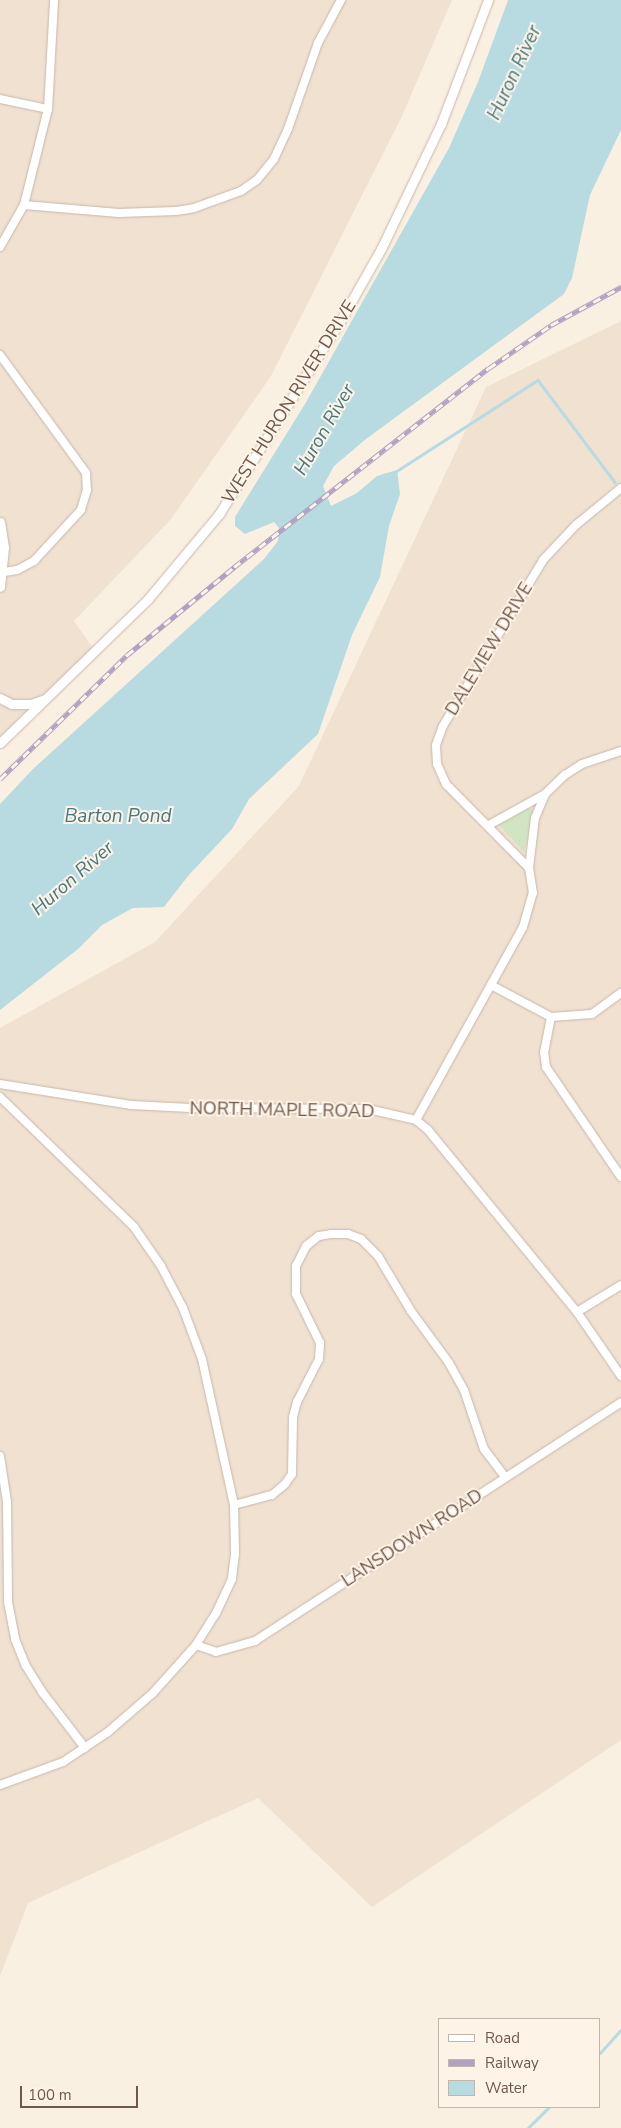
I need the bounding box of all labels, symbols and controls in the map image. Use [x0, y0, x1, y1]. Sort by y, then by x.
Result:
water label: Huron River [483, 22, 547, 124]
street label: WEST HURON RIVER DRIVE [217, 296, 361, 508]
water label: Huron River [290, 380, 360, 480]
street label: DALEVIEW DRIVE [441, 579, 537, 719]
water label: Barton Pond [64, 806, 172, 828]
water label: Huron River [27, 837, 119, 921]
street label: NORTH MAPLE ROAD [189, 1098, 375, 1122]
street label: LANSDOWN ROAD [338, 1484, 486, 1592]
legend [438, 2018, 601, 2108]
text: Road [485, 2028, 520, 2048]
text: Railway [485, 2053, 539, 2073]
scale bar [22, 2076, 140, 2108]
text: Water [485, 2078, 527, 2098]
text: 100 m [28, 2085, 72, 2105]

